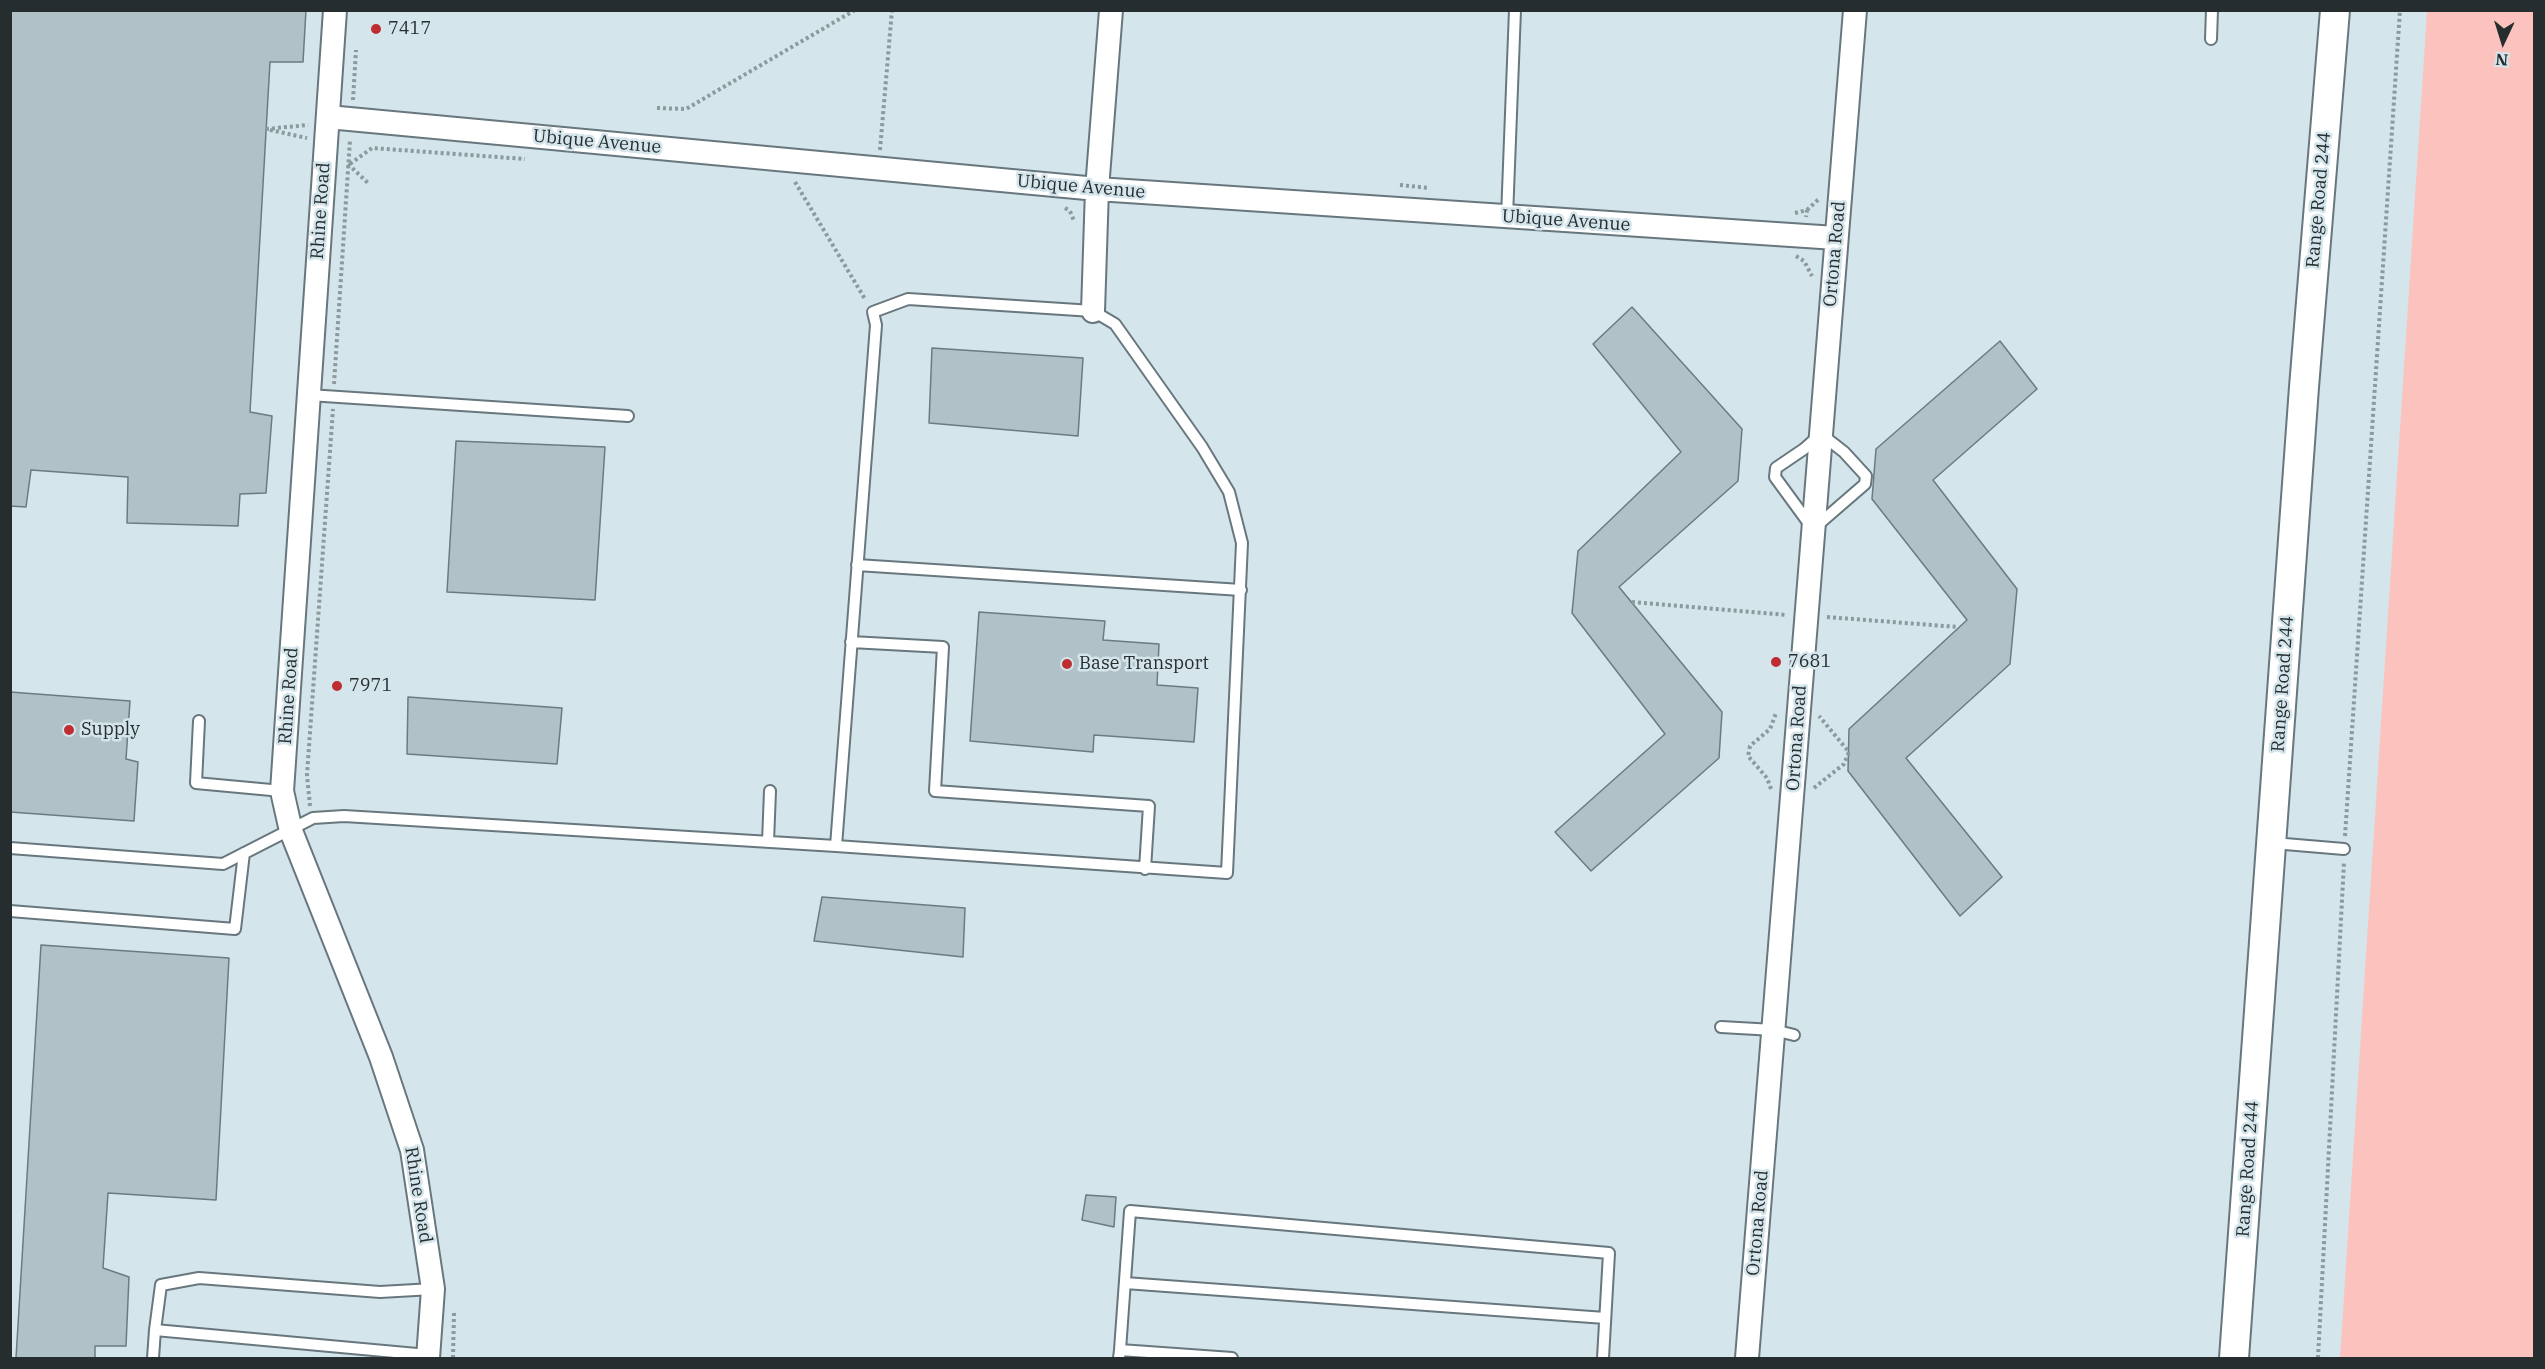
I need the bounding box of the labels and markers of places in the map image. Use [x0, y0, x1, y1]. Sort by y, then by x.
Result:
place label: 7417 [388, 18, 431, 40]
marker: 7417 [369, 22, 383, 36]
place label: 7681 [1788, 651, 1831, 673]
place label: Base Transport [1079, 653, 1209, 675]
marker: 7681 [1769, 655, 1783, 669]
marker: Base Transport [1060, 657, 1074, 671]
place label: 7971 [349, 675, 392, 697]
marker: 7971 [330, 679, 344, 693]
place label: Supply [81, 719, 140, 741]
marker: Supply [62, 723, 76, 737]

